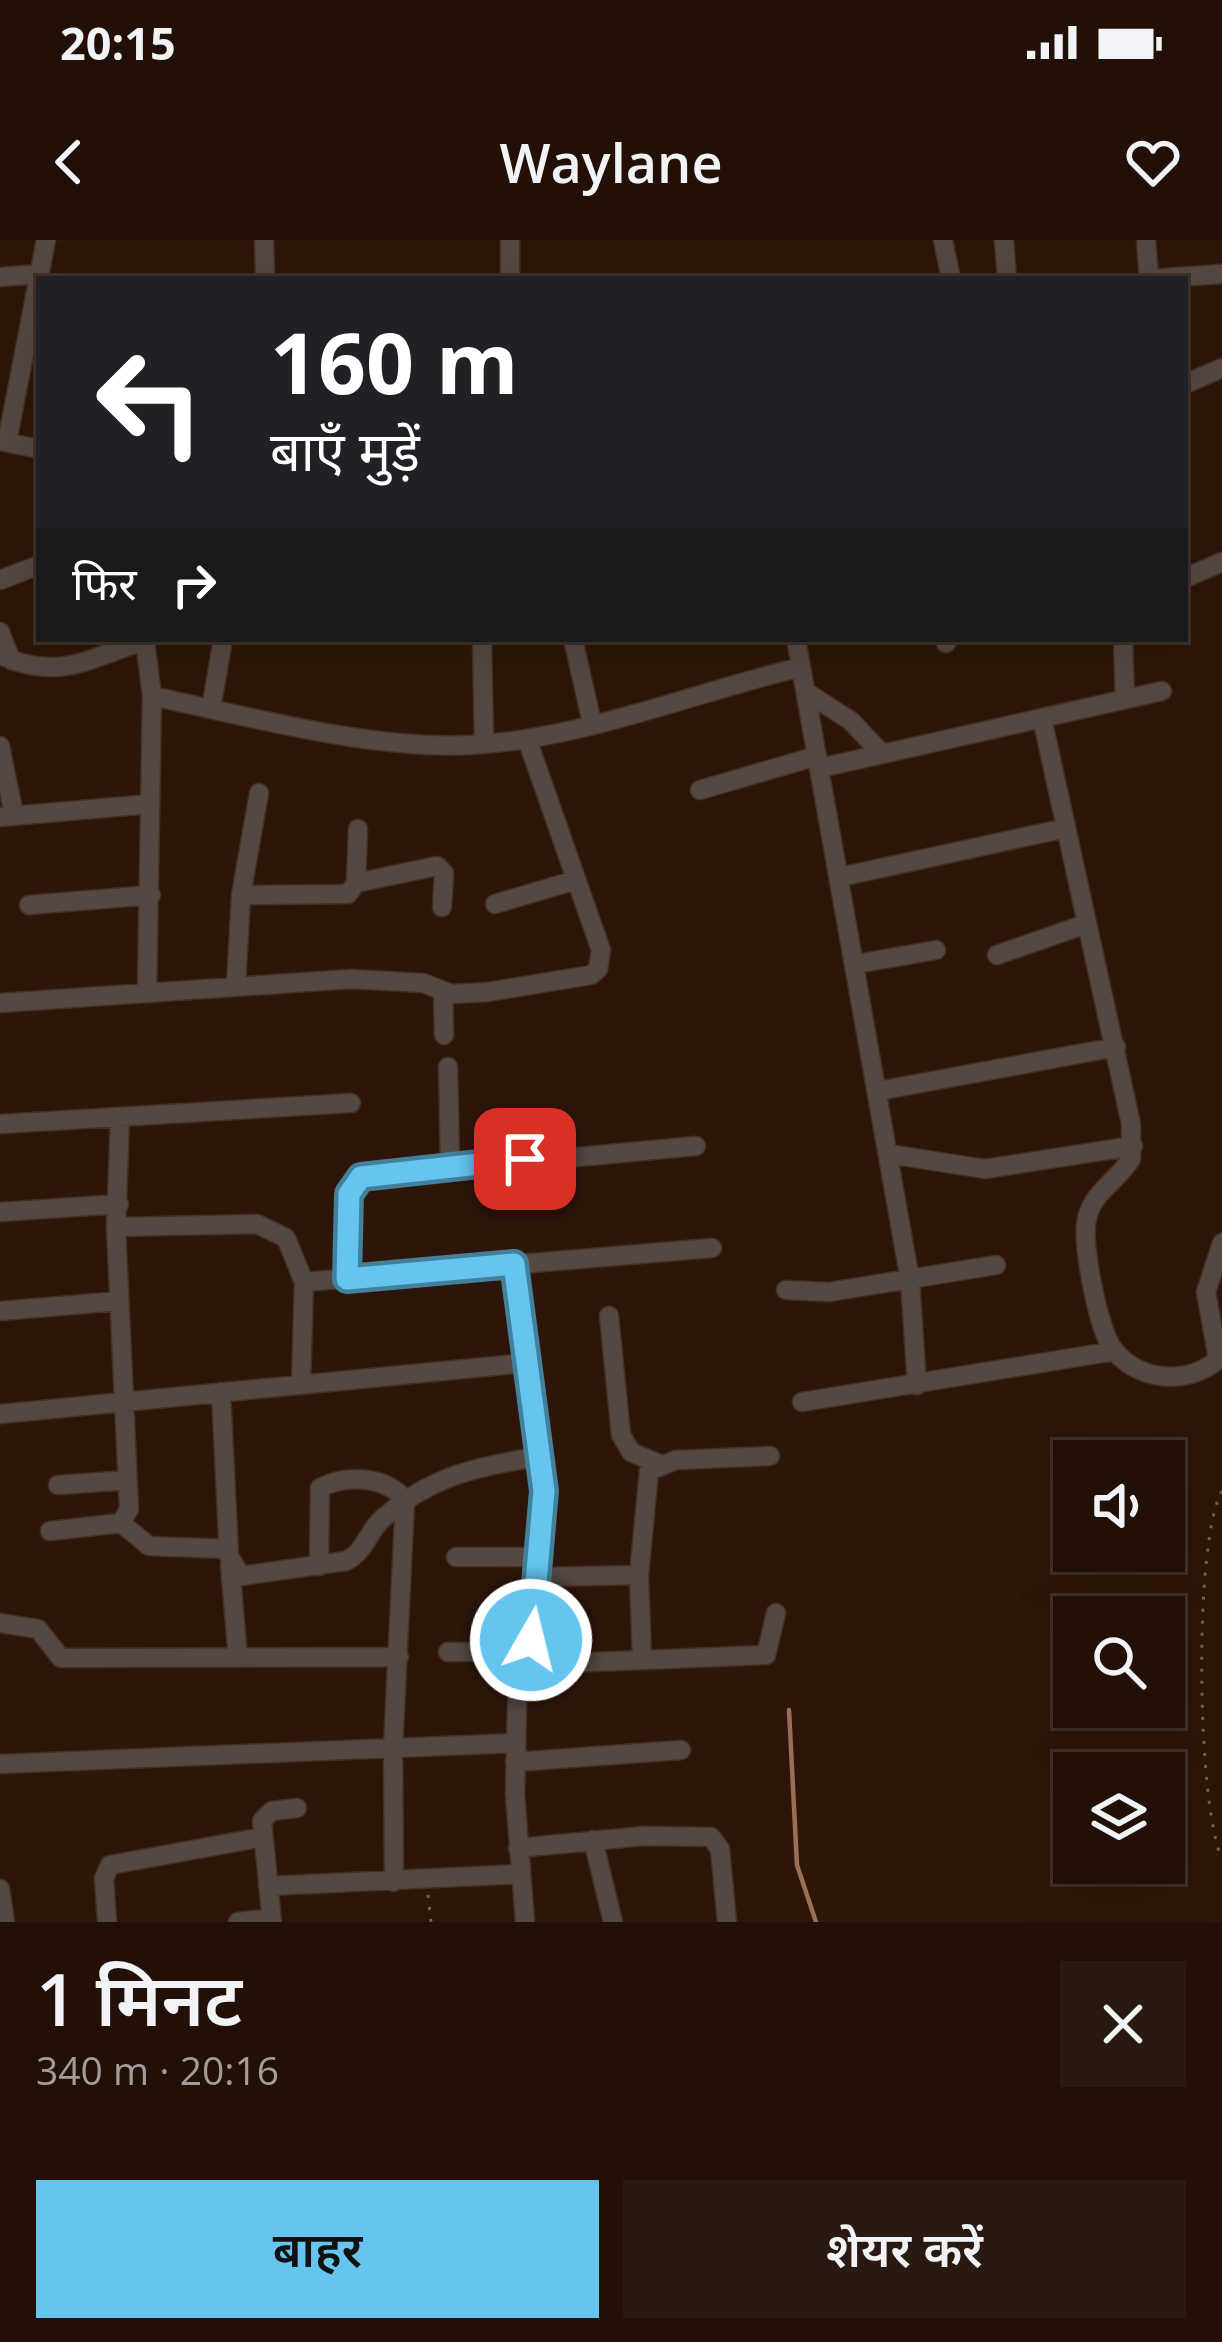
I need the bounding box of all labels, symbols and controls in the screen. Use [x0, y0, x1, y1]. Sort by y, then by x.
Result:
text: 20:15 [60, 12, 176, 73]
text: Waylane [499, 125, 723, 199]
icon: back [36, 129, 102, 195]
icon: heart [1120, 129, 1186, 195]
text: 160 m [270, 304, 518, 419]
icon: left [72, 324, 228, 480]
text: बाएँ मुड़ें [270, 413, 420, 487]
text: फिर [72, 552, 137, 613]
icon: right [161, 552, 227, 618]
pin [474, 1108, 576, 1210]
icon: arrive [492, 1126, 558, 1192]
map controls [1053, 1440, 1185, 1884]
button: sound [1053, 1440, 1185, 1572]
position arrow [468, 1577, 594, 1703]
button: search [1053, 1596, 1185, 1728]
button: layers [1053, 1752, 1185, 1884]
text: 1 मिनट [36, 1949, 242, 2047]
button: close [1060, 1961, 1186, 2087]
text: 340 m · 20:16 [36, 2043, 279, 2096]
button: बाहर [36, 2180, 599, 2318]
button: शेयर करें [623, 2180, 1186, 2318]

